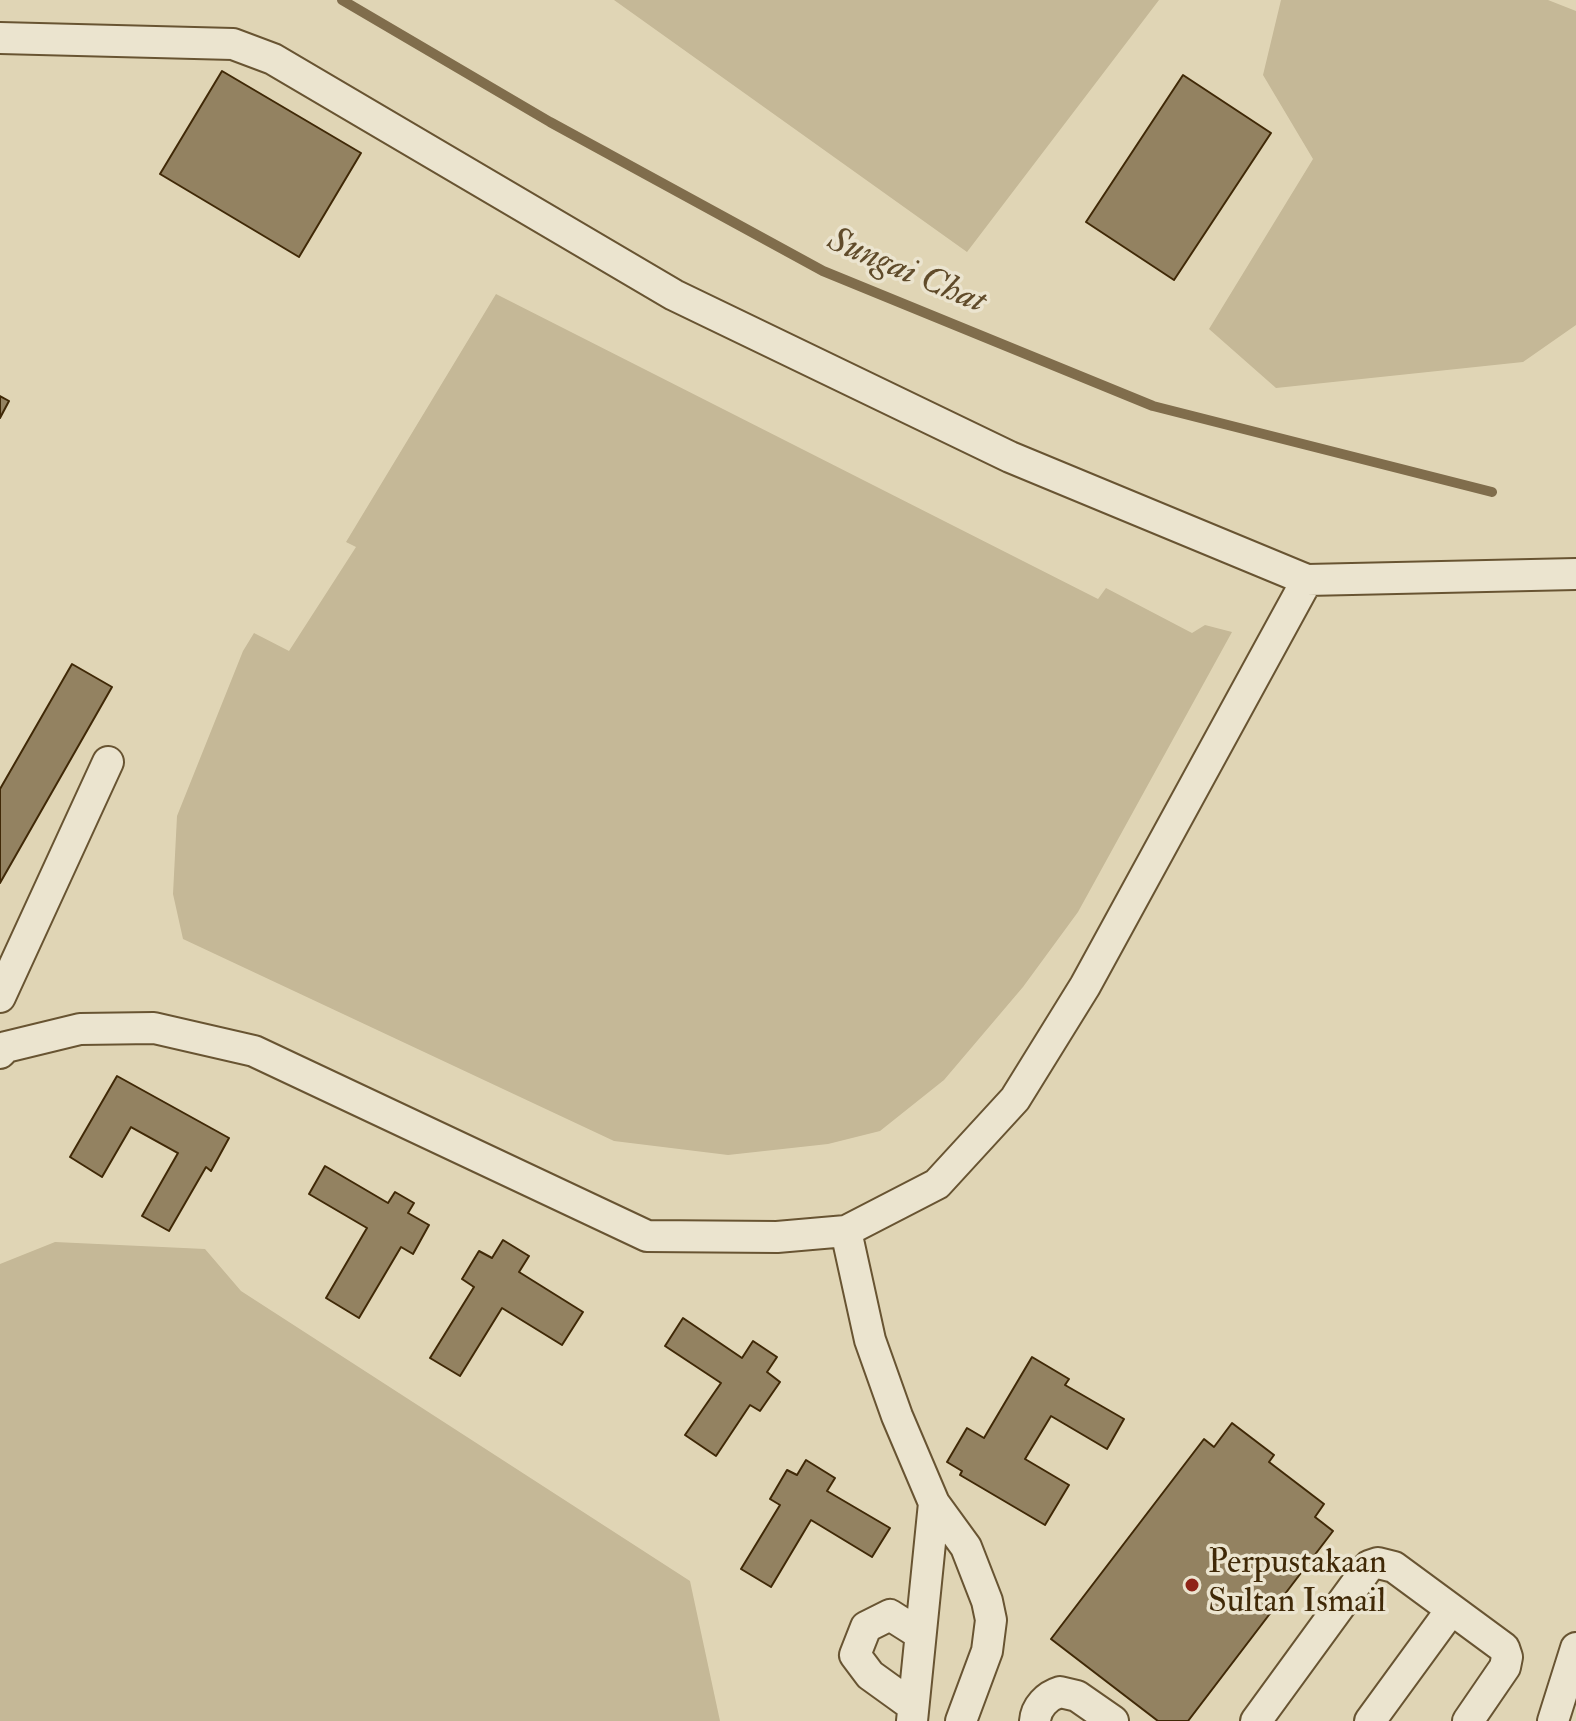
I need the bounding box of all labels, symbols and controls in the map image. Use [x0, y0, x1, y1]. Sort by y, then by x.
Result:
water label: Sungai Chat [820, 220, 992, 326]
place label: Perpustakaan Sultan Ismail [1208, 1545, 1387, 1624]
marker: Perpustakaan Sultan Ismail [1183, 1576, 1201, 1594]

